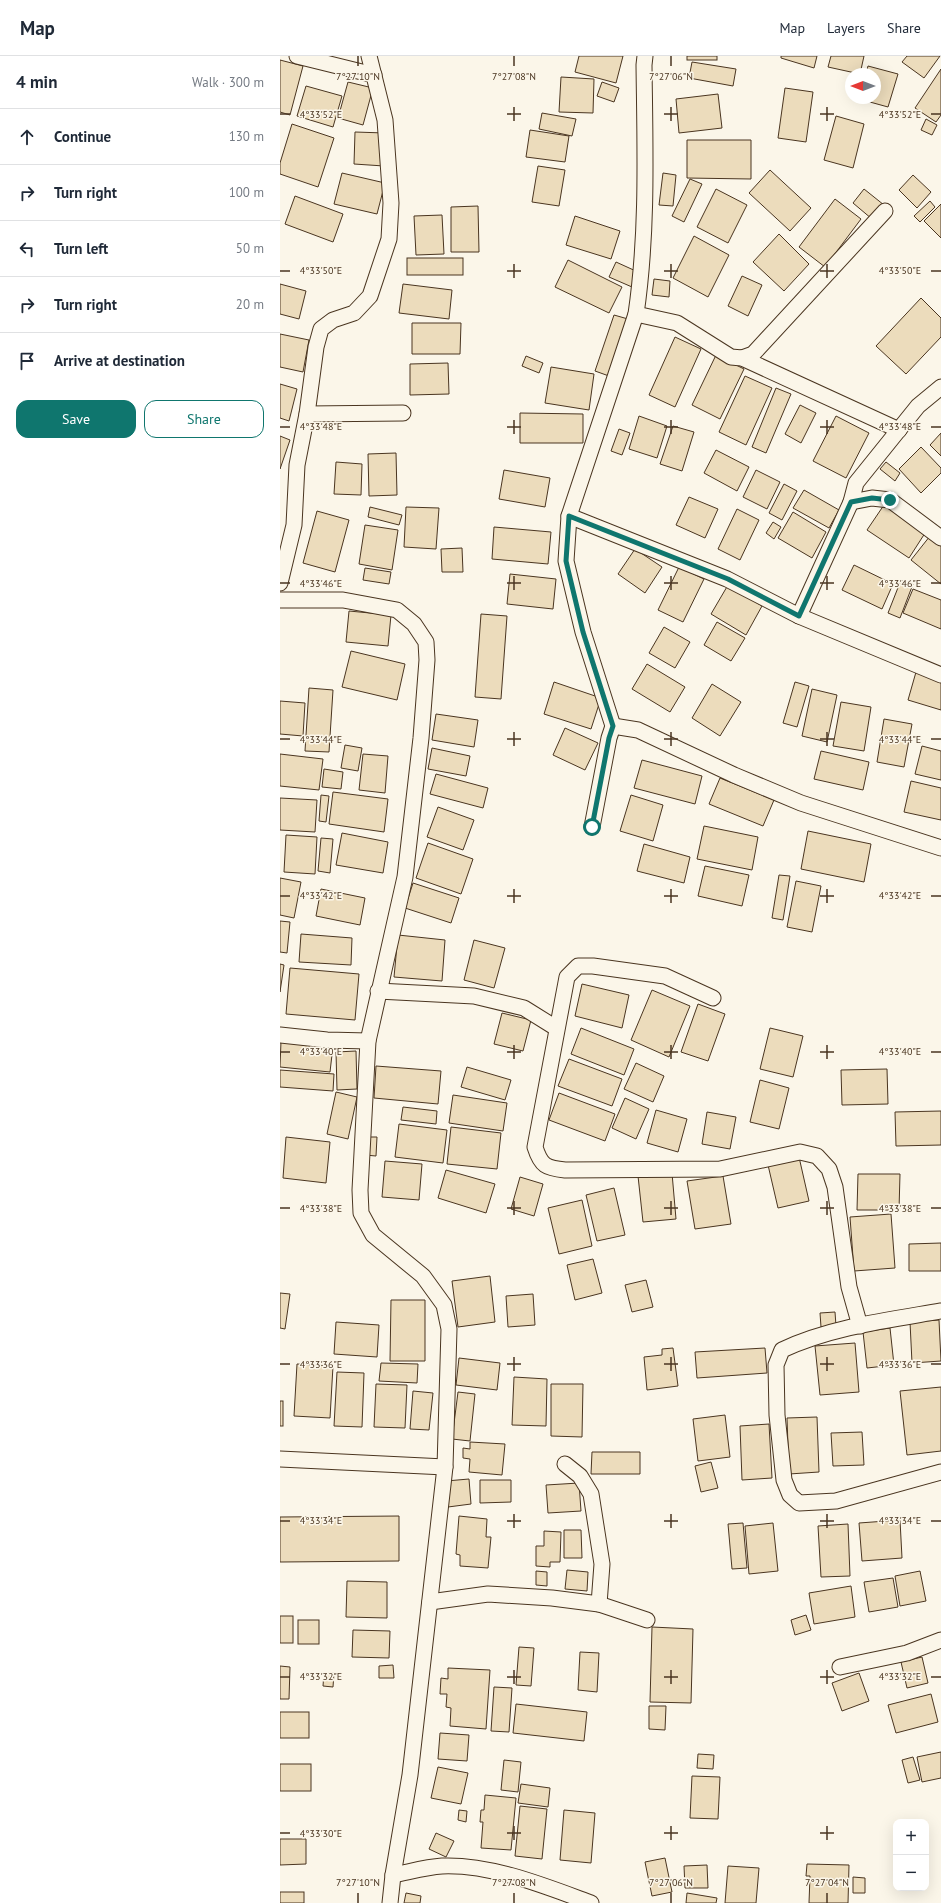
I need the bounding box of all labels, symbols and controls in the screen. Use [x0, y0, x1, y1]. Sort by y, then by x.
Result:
text: Map [20, 16, 55, 40]
text: Map [779, 19, 805, 37]
text: Layers [827, 19, 865, 37]
text: Share [887, 19, 921, 37]
north arrow [845, 68, 881, 104]
text: 7°27'10"N [336, 70, 380, 83]
text: 7°27'08"N [492, 70, 536, 83]
text: 7°27'06"N [649, 70, 693, 83]
text: 4 min [16, 71, 57, 93]
text: Walk · 300 m [192, 74, 264, 91]
text: 4°33'52"E [300, 108, 342, 121]
text: 4°33'52"E [879, 108, 921, 121]
icon: ahead [16, 126, 38, 148]
text: Continue [54, 127, 111, 146]
text: 130 m [229, 128, 264, 145]
icon: right [16, 182, 38, 204]
text: Turn right [54, 183, 117, 202]
text: 100 m [229, 184, 264, 201]
icon: left [16, 238, 38, 260]
text: Turn left [54, 239, 108, 258]
text: 50 m [236, 240, 264, 257]
text: 4°33'50"E [300, 264, 342, 277]
text: 4°33'50"E [879, 264, 921, 277]
icon: right [16, 294, 38, 316]
text: Turn right [54, 295, 117, 314]
text: 20 m [236, 296, 264, 313]
icon: arrive [16, 350, 38, 372]
text: Arrive at destination [54, 351, 185, 370]
button: Save [16, 400, 136, 438]
button: Share [144, 400, 264, 438]
text: 4°33'48"E [300, 420, 342, 433]
text: 4°33'48"E [879, 420, 921, 433]
route end [881, 491, 899, 509]
text: 4°33'46"E [300, 577, 342, 590]
text: 4°33'46"E [879, 577, 921, 590]
text: 4°33'44"E [300, 733, 342, 746]
text: 4°33'44"E [879, 733, 921, 746]
route start [583, 818, 601, 836]
text: 4°33'42"E [300, 889, 342, 902]
text: 4°33'42"E [879, 889, 921, 902]
text: 4°33'40"E [300, 1045, 342, 1058]
text: 4°33'40"E [879, 1045, 921, 1058]
text: 4°33'38"E [300, 1202, 342, 1215]
text: 4°33'38"E [879, 1202, 921, 1215]
text: 4°33'36"E [300, 1358, 342, 1371]
text: 4°33'36"E [879, 1358, 921, 1371]
text: 4°33'34"E [300, 1514, 342, 1527]
text: 4°33'34"E [879, 1514, 921, 1527]
text: 4°33'32"E [300, 1670, 342, 1683]
text: 4°33'32"E [879, 1670, 921, 1683]
map controls [893, 1819, 929, 1891]
button: + [893, 1819, 929, 1855]
text: 4°33'30"E [300, 1827, 342, 1840]
button: − [893, 1855, 929, 1891]
text: 7°27'10"N [336, 1876, 380, 1889]
text: 7°27'08"N [492, 1876, 536, 1889]
text: 7°27'06"N [649, 1876, 693, 1889]
text: 7°27'04"N [805, 1876, 849, 1889]

